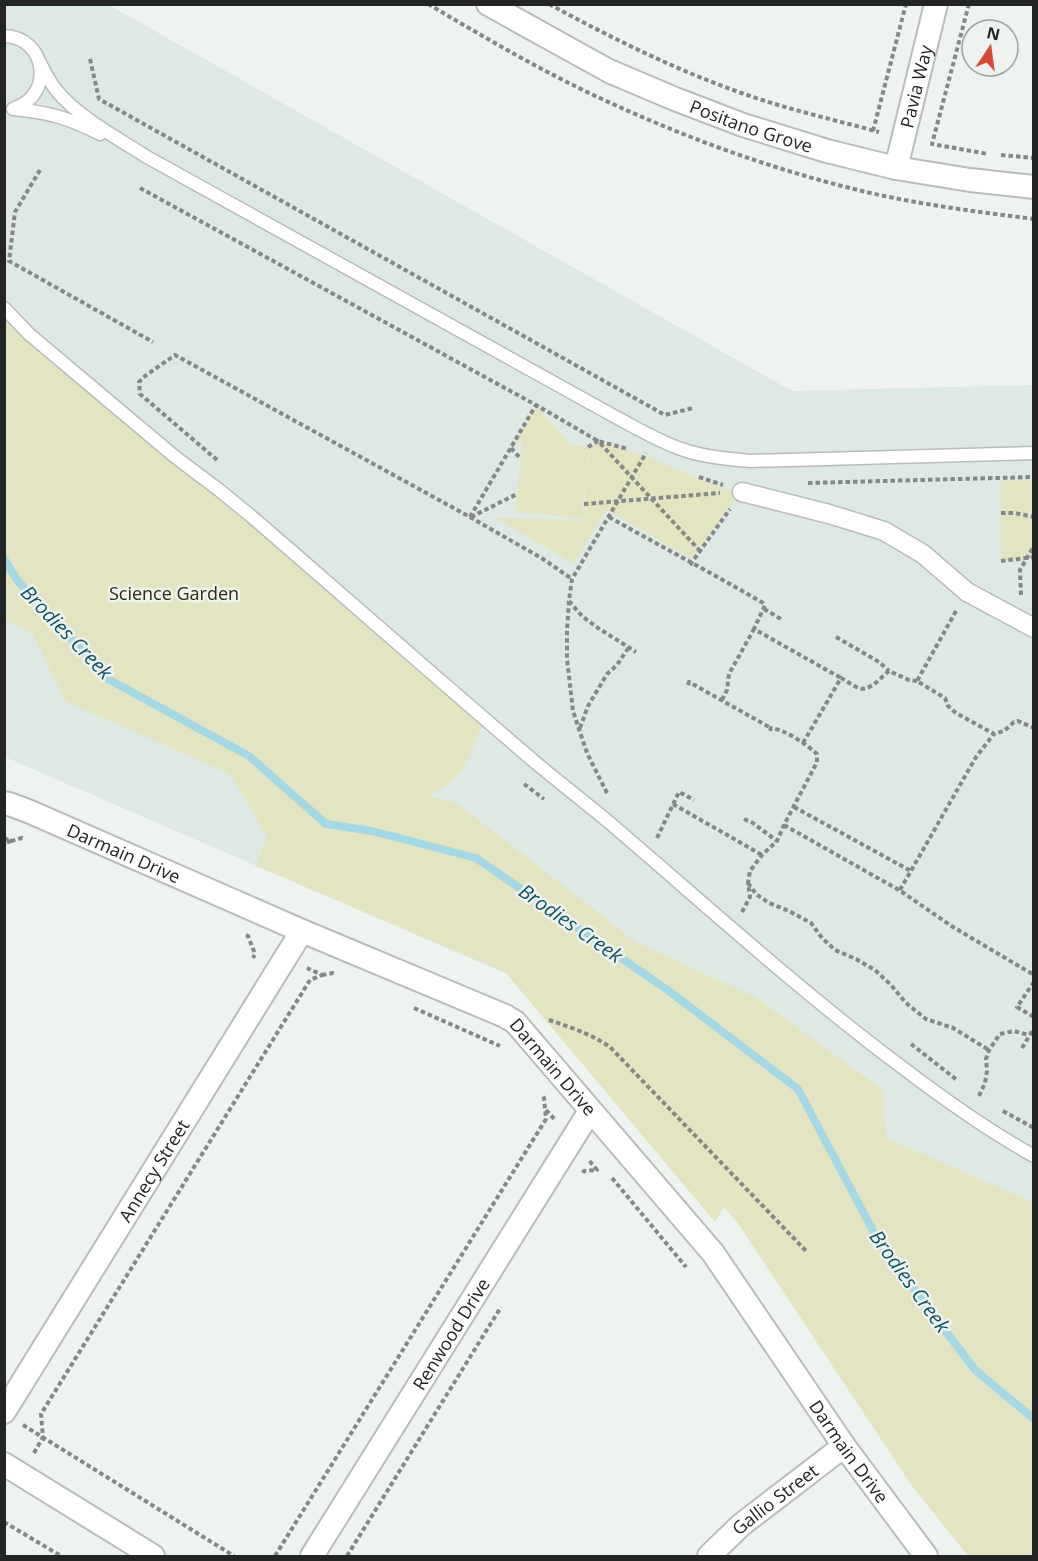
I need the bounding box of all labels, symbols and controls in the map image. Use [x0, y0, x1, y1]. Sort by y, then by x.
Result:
north arrow [960, 18, 1020, 78]
text: N [985, 21, 1002, 46]
street label: Pavia Way [894, 41, 938, 130]
street label: Positano Grove [687, 94, 816, 158]
water label: Brodies Creek [15, 579, 120, 686]
park label: Science Garden [109, 581, 239, 605]
street label: Darmain Drive [63, 818, 184, 888]
water label: Brodies Creek [514, 877, 629, 969]
street label: Darmain Drive [505, 1013, 602, 1121]
street label: Annecy Street [113, 1115, 194, 1226]
water label: Brodies Creek [864, 1224, 957, 1339]
street label: Renwood Drive [407, 1273, 495, 1394]
street label: Darmain Drive [804, 1395, 894, 1508]
street label: Gallio Street [726, 1458, 823, 1540]

